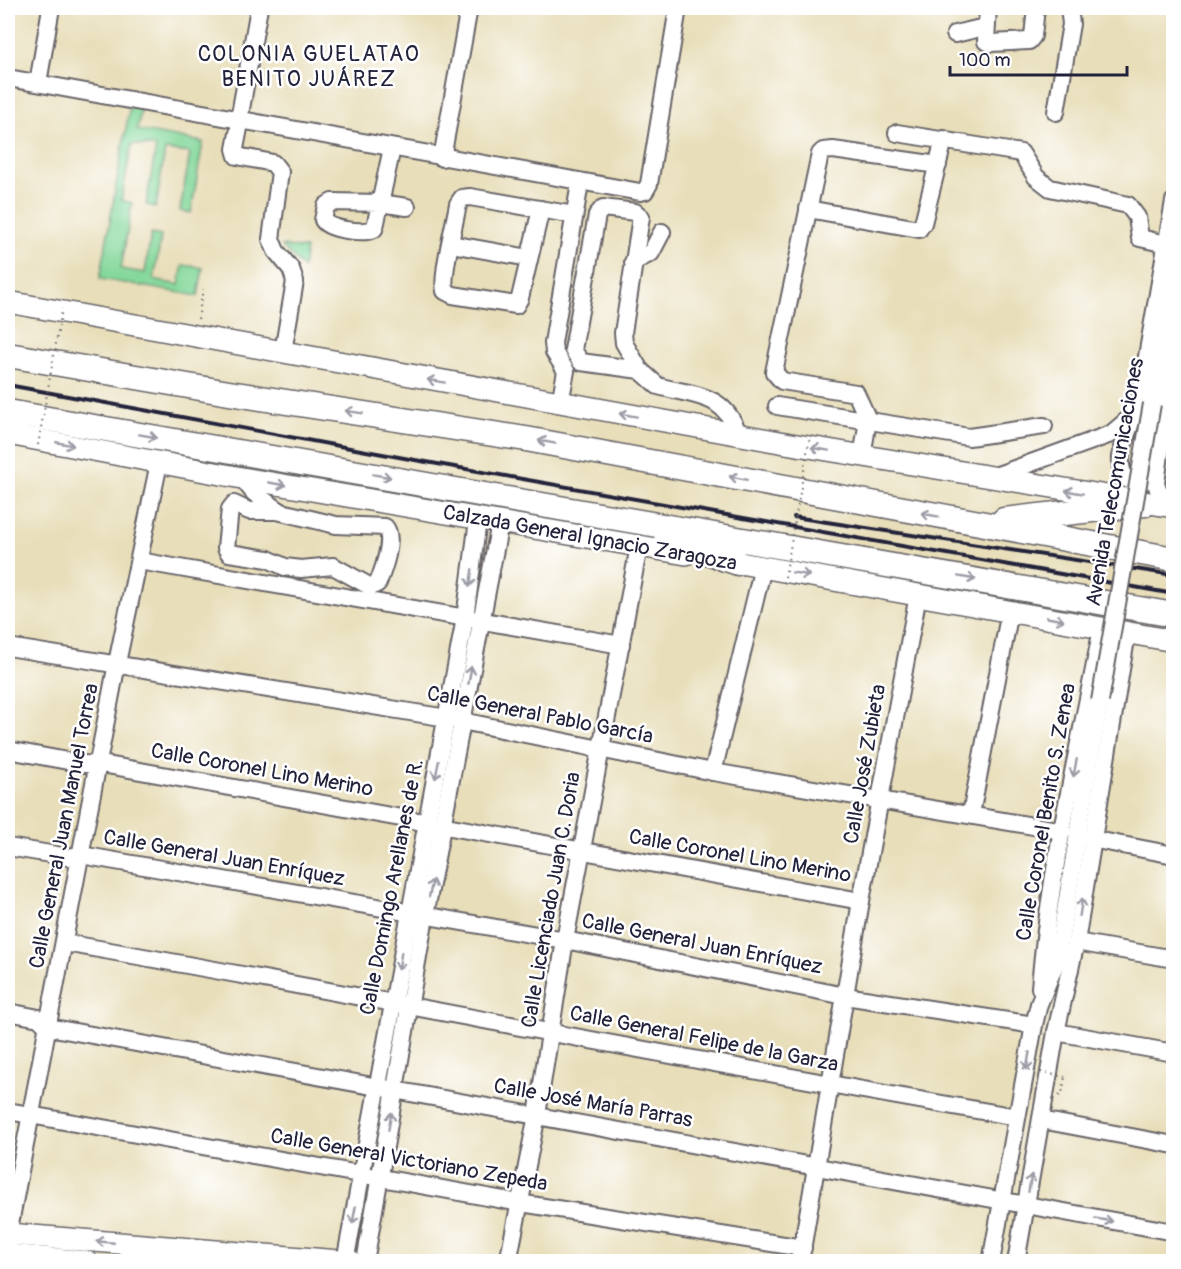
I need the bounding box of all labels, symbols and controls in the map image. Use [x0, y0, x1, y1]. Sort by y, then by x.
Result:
scale bar [950, 39, 1127, 77]
district label: COLONIA GUELATAO BENITO JUÁREZ [198, 40, 420, 93]
text: 100 m [959, 49, 1011, 72]
street label: Avenida Telecomunicaciones [1080, 355, 1150, 608]
one-way arrow [426, 375, 446, 386]
one-way arrow [345, 407, 364, 418]
one-way arrow [618, 409, 638, 420]
one-way arrow [138, 431, 157, 442]
one-way arrow [537, 436, 557, 447]
one-way arrow [55, 439, 74, 450]
one-way arrow [810, 444, 830, 455]
one-way arrow [371, 471, 391, 482]
one-way arrow [729, 472, 749, 483]
one-way arrow [267, 479, 287, 490]
one-way arrow [1065, 486, 1085, 497]
street label: Calzada General Ignacio Zaragoza [441, 499, 739, 577]
one-way arrow [921, 509, 940, 520]
one-way arrow [466, 567, 477, 587]
one-way arrow [790, 569, 810, 580]
one-way arrow [956, 573, 976, 584]
one-way arrow [1044, 614, 1064, 625]
one-way arrow [465, 666, 476, 686]
street label: Calle General Pablo García [425, 680, 655, 750]
street label: Calle General Juan Manuel Torrea [23, 681, 105, 971]
street label: Calle Coronel Benito S. Zenea [1010, 681, 1082, 943]
street label: Calle José Zubieta [838, 682, 892, 846]
street label: Calle Coronel Lino Merino [149, 737, 375, 803]
street label: Calle Domingo Arellanes de R. [354, 757, 430, 1017]
one-way arrow [1069, 758, 1080, 777]
one-way arrow [431, 759, 442, 779]
street label: Calle Licenciado Juan C. Doria [515, 770, 587, 1030]
street label: Calle General Juan Enríquez [101, 823, 347, 893]
street label: Calle Coronel Lino Merino [627, 823, 853, 889]
one-way arrow [426, 879, 437, 898]
one-way arrow [1076, 897, 1087, 917]
street label: Calle General Juan Enríquez [579, 907, 825, 981]
one-way arrow [395, 951, 406, 970]
street label: Calle General Felipe de la Garza [567, 1000, 841, 1078]
one-way arrow [1022, 1051, 1033, 1071]
street label: Calle José María Parras [492, 1072, 695, 1134]
one-way arrow [385, 1112, 396, 1132]
street label: Calle General Victoriano Zepeda [268, 1122, 550, 1198]
one-way arrow [1025, 1174, 1036, 1194]
one-way arrow [348, 1205, 359, 1224]
one-way arrow [1094, 1215, 1114, 1226]
one-way arrow [96, 1236, 116, 1247]

